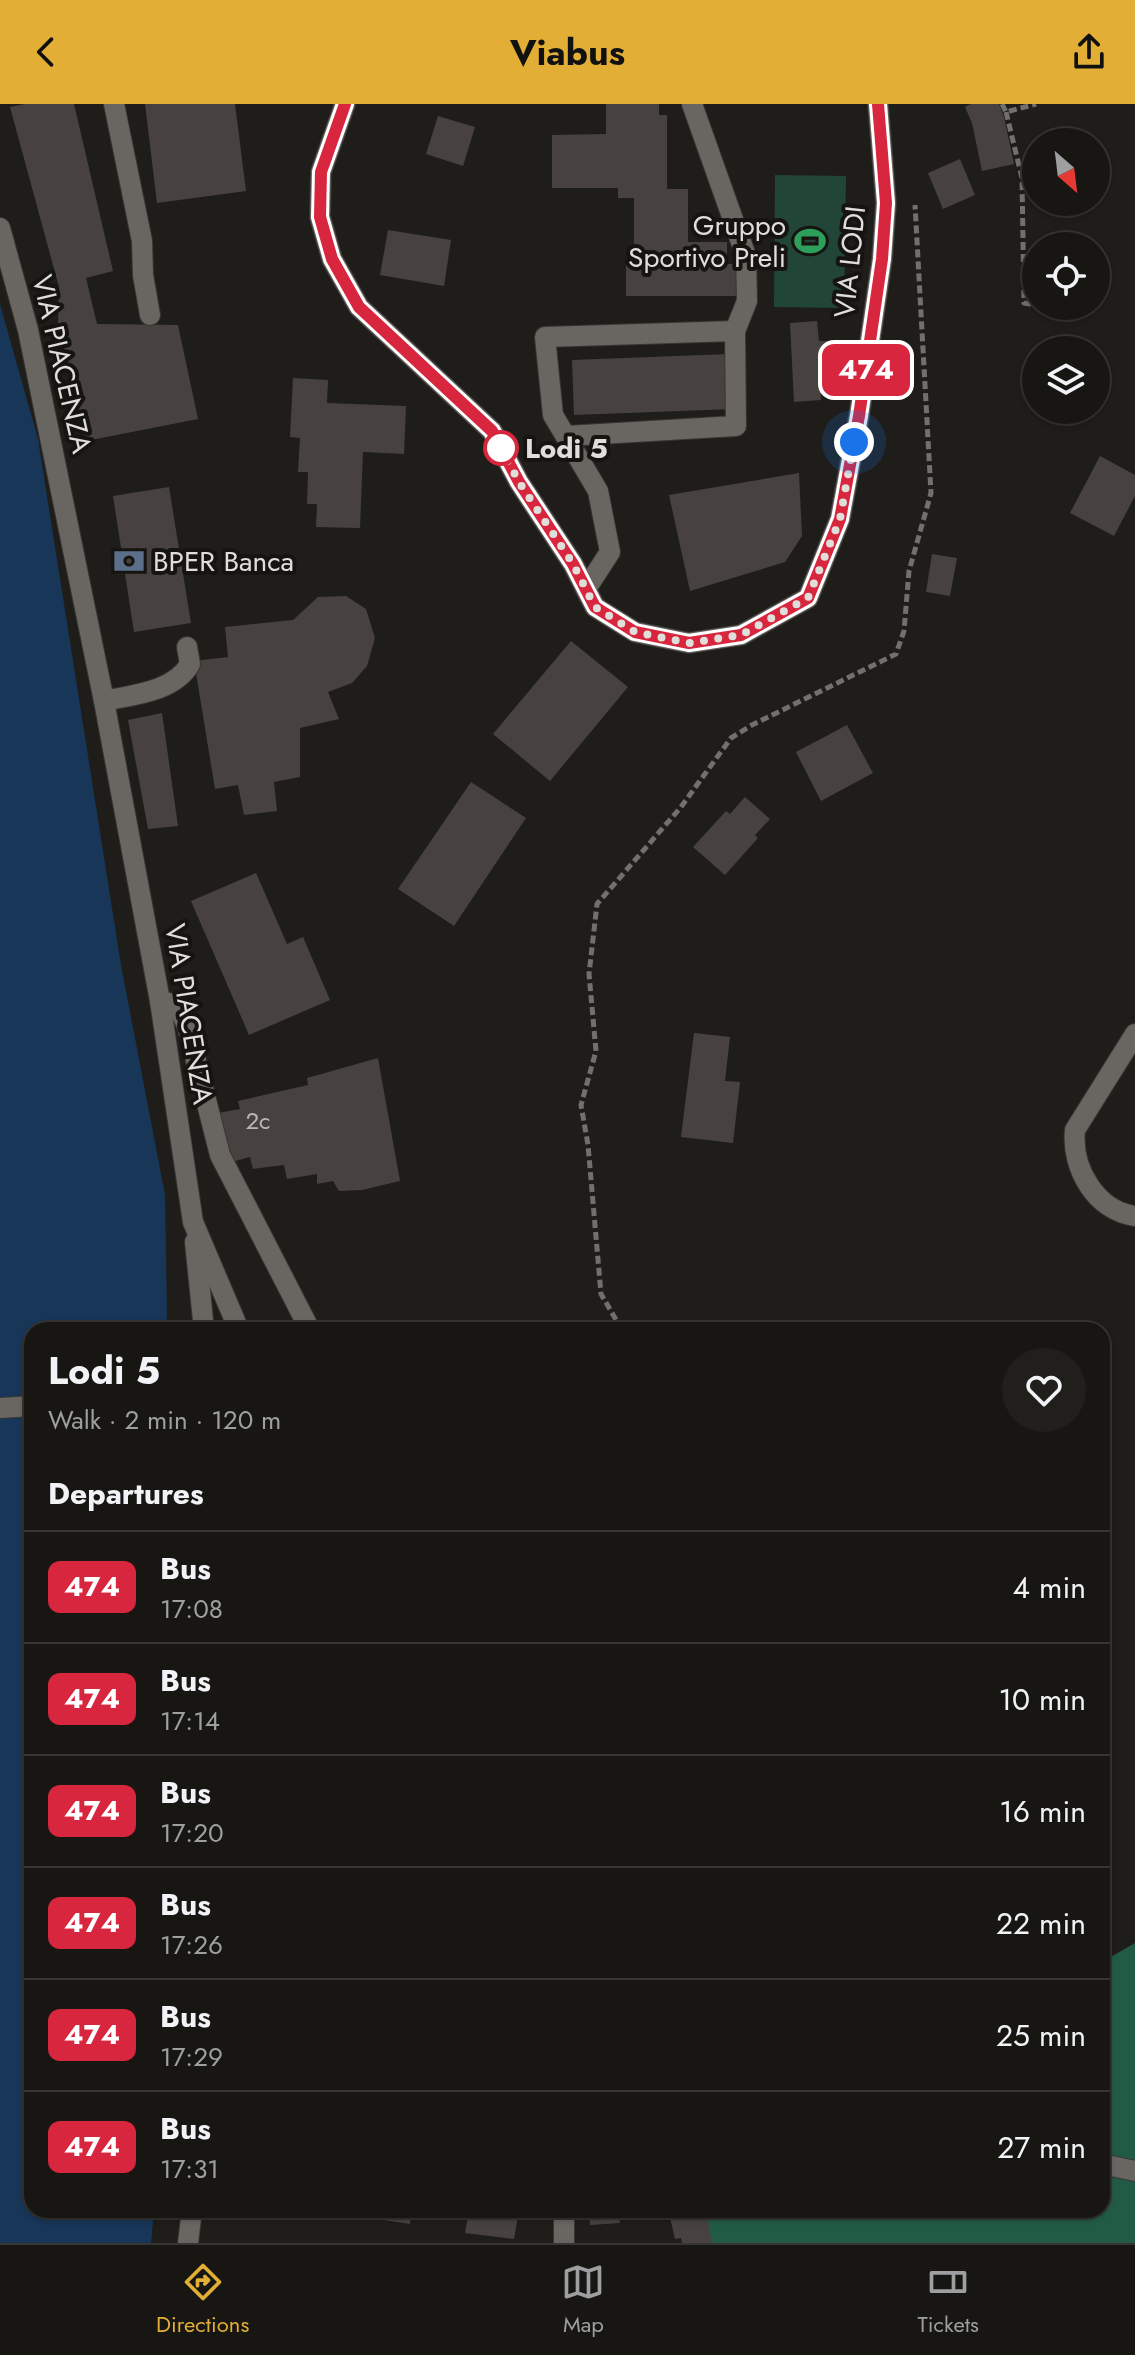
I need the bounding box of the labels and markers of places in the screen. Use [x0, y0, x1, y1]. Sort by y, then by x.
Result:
place label: Gruppo Sportivo Preli [628, 205, 786, 278]
sports icon: Gruppo Sportivo Preli [793, 224, 827, 258]
place label: Lodi 5 [525, 428, 608, 469]
marker: Lodi 5 [484, 431, 518, 465]
place label: BPER Banca [153, 541, 294, 582]
bank icon: BPER Banca [112, 544, 146, 578]

